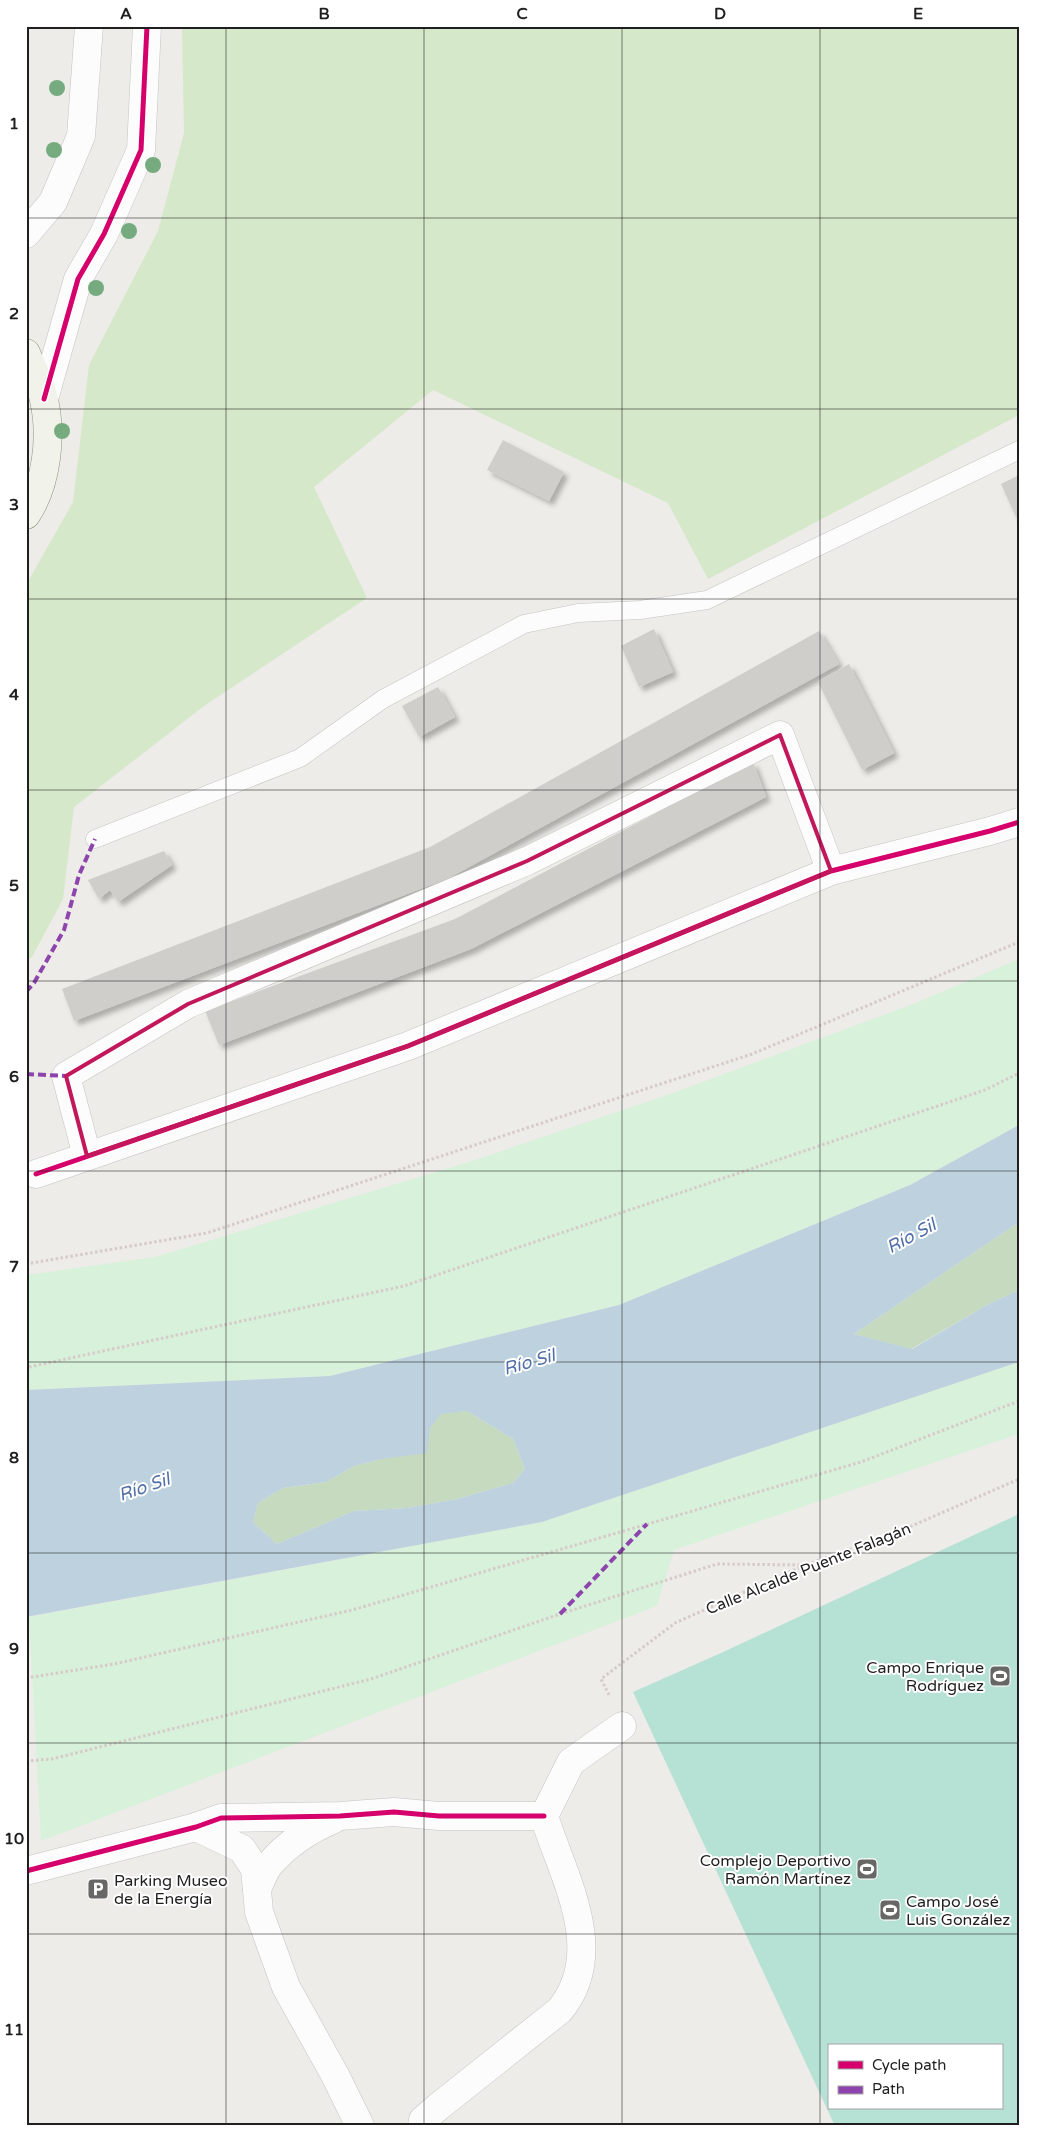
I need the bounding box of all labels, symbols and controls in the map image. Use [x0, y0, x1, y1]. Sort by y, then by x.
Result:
text: A [120, 4, 132, 24]
text: B [318, 4, 330, 24]
text: C [516, 4, 528, 24]
text: D [714, 4, 726, 24]
text: E [913, 4, 923, 24]
text: 1 [9, 114, 19, 134]
text: 2 [9, 304, 19, 324]
text: 3 [9, 495, 19, 515]
text: 4 [9, 685, 19, 705]
text: 5 [9, 876, 19, 896]
text: 6 [9, 1067, 19, 1087]
water label: Río Sil [883, 1213, 942, 1258]
text: 7 [9, 1257, 19, 1277]
water label: Río Sil [501, 1343, 560, 1380]
text: 8 [9, 1448, 19, 1468]
water label: Río Sil [115, 1467, 175, 1506]
street label: Calle Alcalde Puente Falagán [703, 1519, 914, 1619]
text: 9 [9, 1639, 19, 1659]
place label: Campo Enrique Rodríguez [866, 1658, 984, 1696]
sports icon: Campo Enrique Rodríguez [988, 1664, 1012, 1688]
text: 10 [4, 1829, 24, 1849]
place label: Complejo Deportivo Ramón Martínez [700, 1851, 851, 1889]
sports icon: Complejo Deportivo Ramón Martínez [855, 1857, 879, 1881]
place label: Parking Museo de la Energía [114, 1871, 228, 1909]
parking icon: Parking Museo de la Energía [86, 1877, 110, 1901]
place label: Campo José Luis González [906, 1892, 1010, 1930]
sports icon: Campo José Luis González [878, 1898, 902, 1922]
text: 11 [4, 2020, 24, 2040]
legend [828, 2044, 1002, 2110]
text: Cycle path [872, 2056, 946, 2074]
text: Path [872, 2080, 905, 2098]

